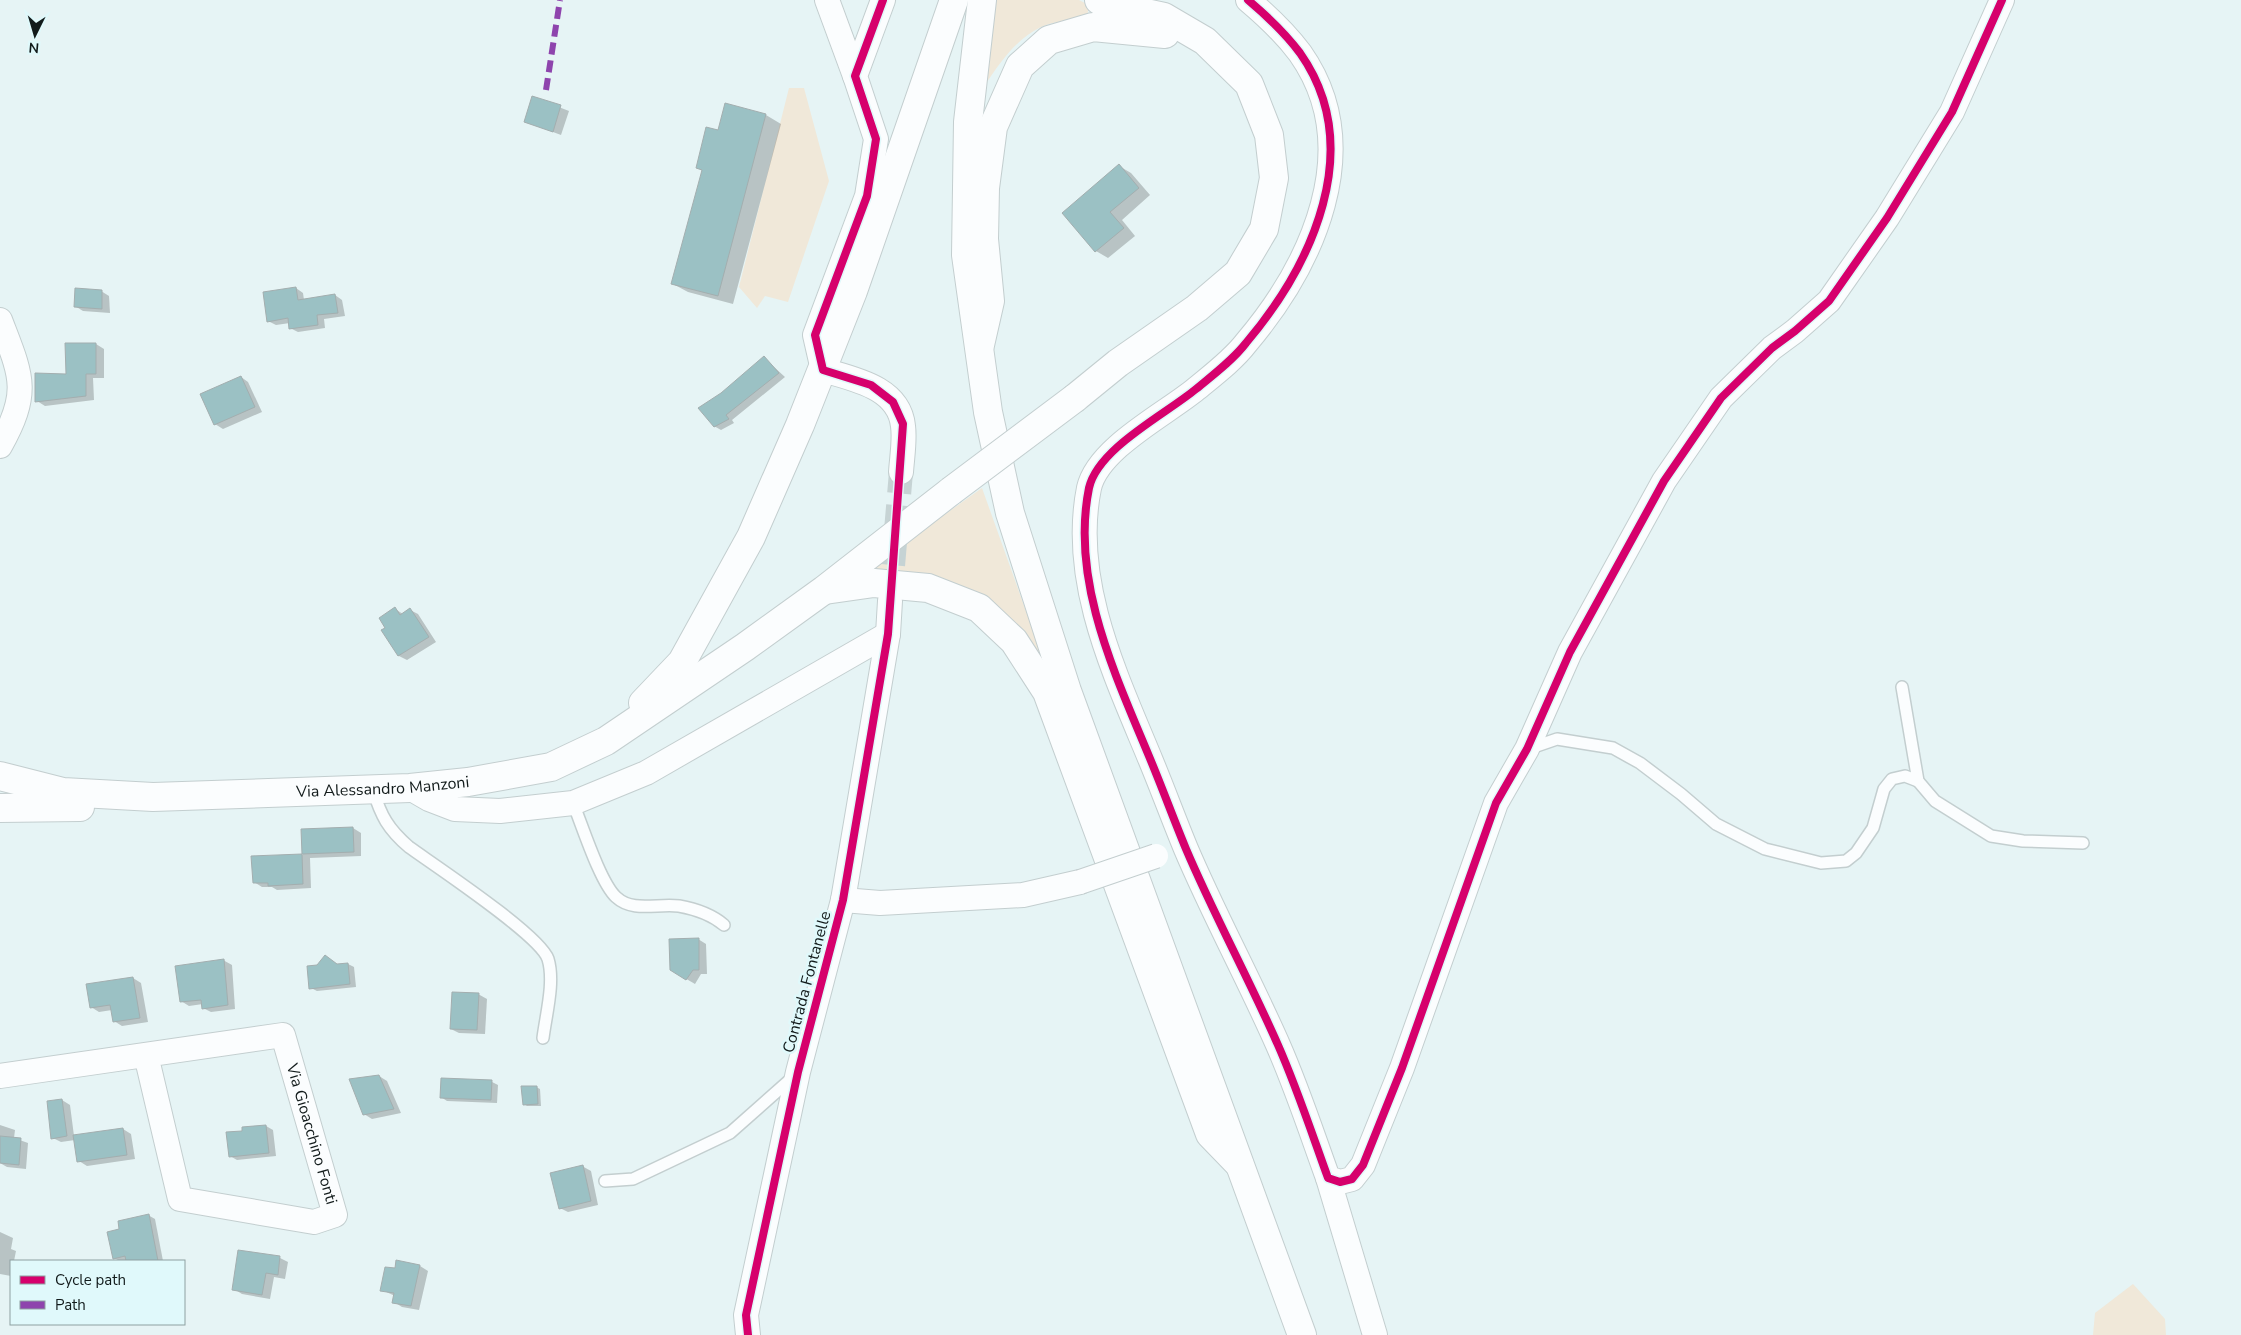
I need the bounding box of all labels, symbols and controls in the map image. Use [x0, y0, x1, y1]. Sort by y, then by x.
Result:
north arrow [10, 10, 60, 60]
text: N [28, 38, 40, 57]
street label: Via Alessandro Manzoni [295, 771, 470, 803]
street label: Contrada Fontanelle [777, 909, 837, 1055]
street label: Via Gioacchino Fonti [281, 1060, 342, 1207]
legend [10, 1260, 185, 1325]
text: Cycle path [55, 1270, 126, 1290]
text: Path [55, 1295, 86, 1315]

